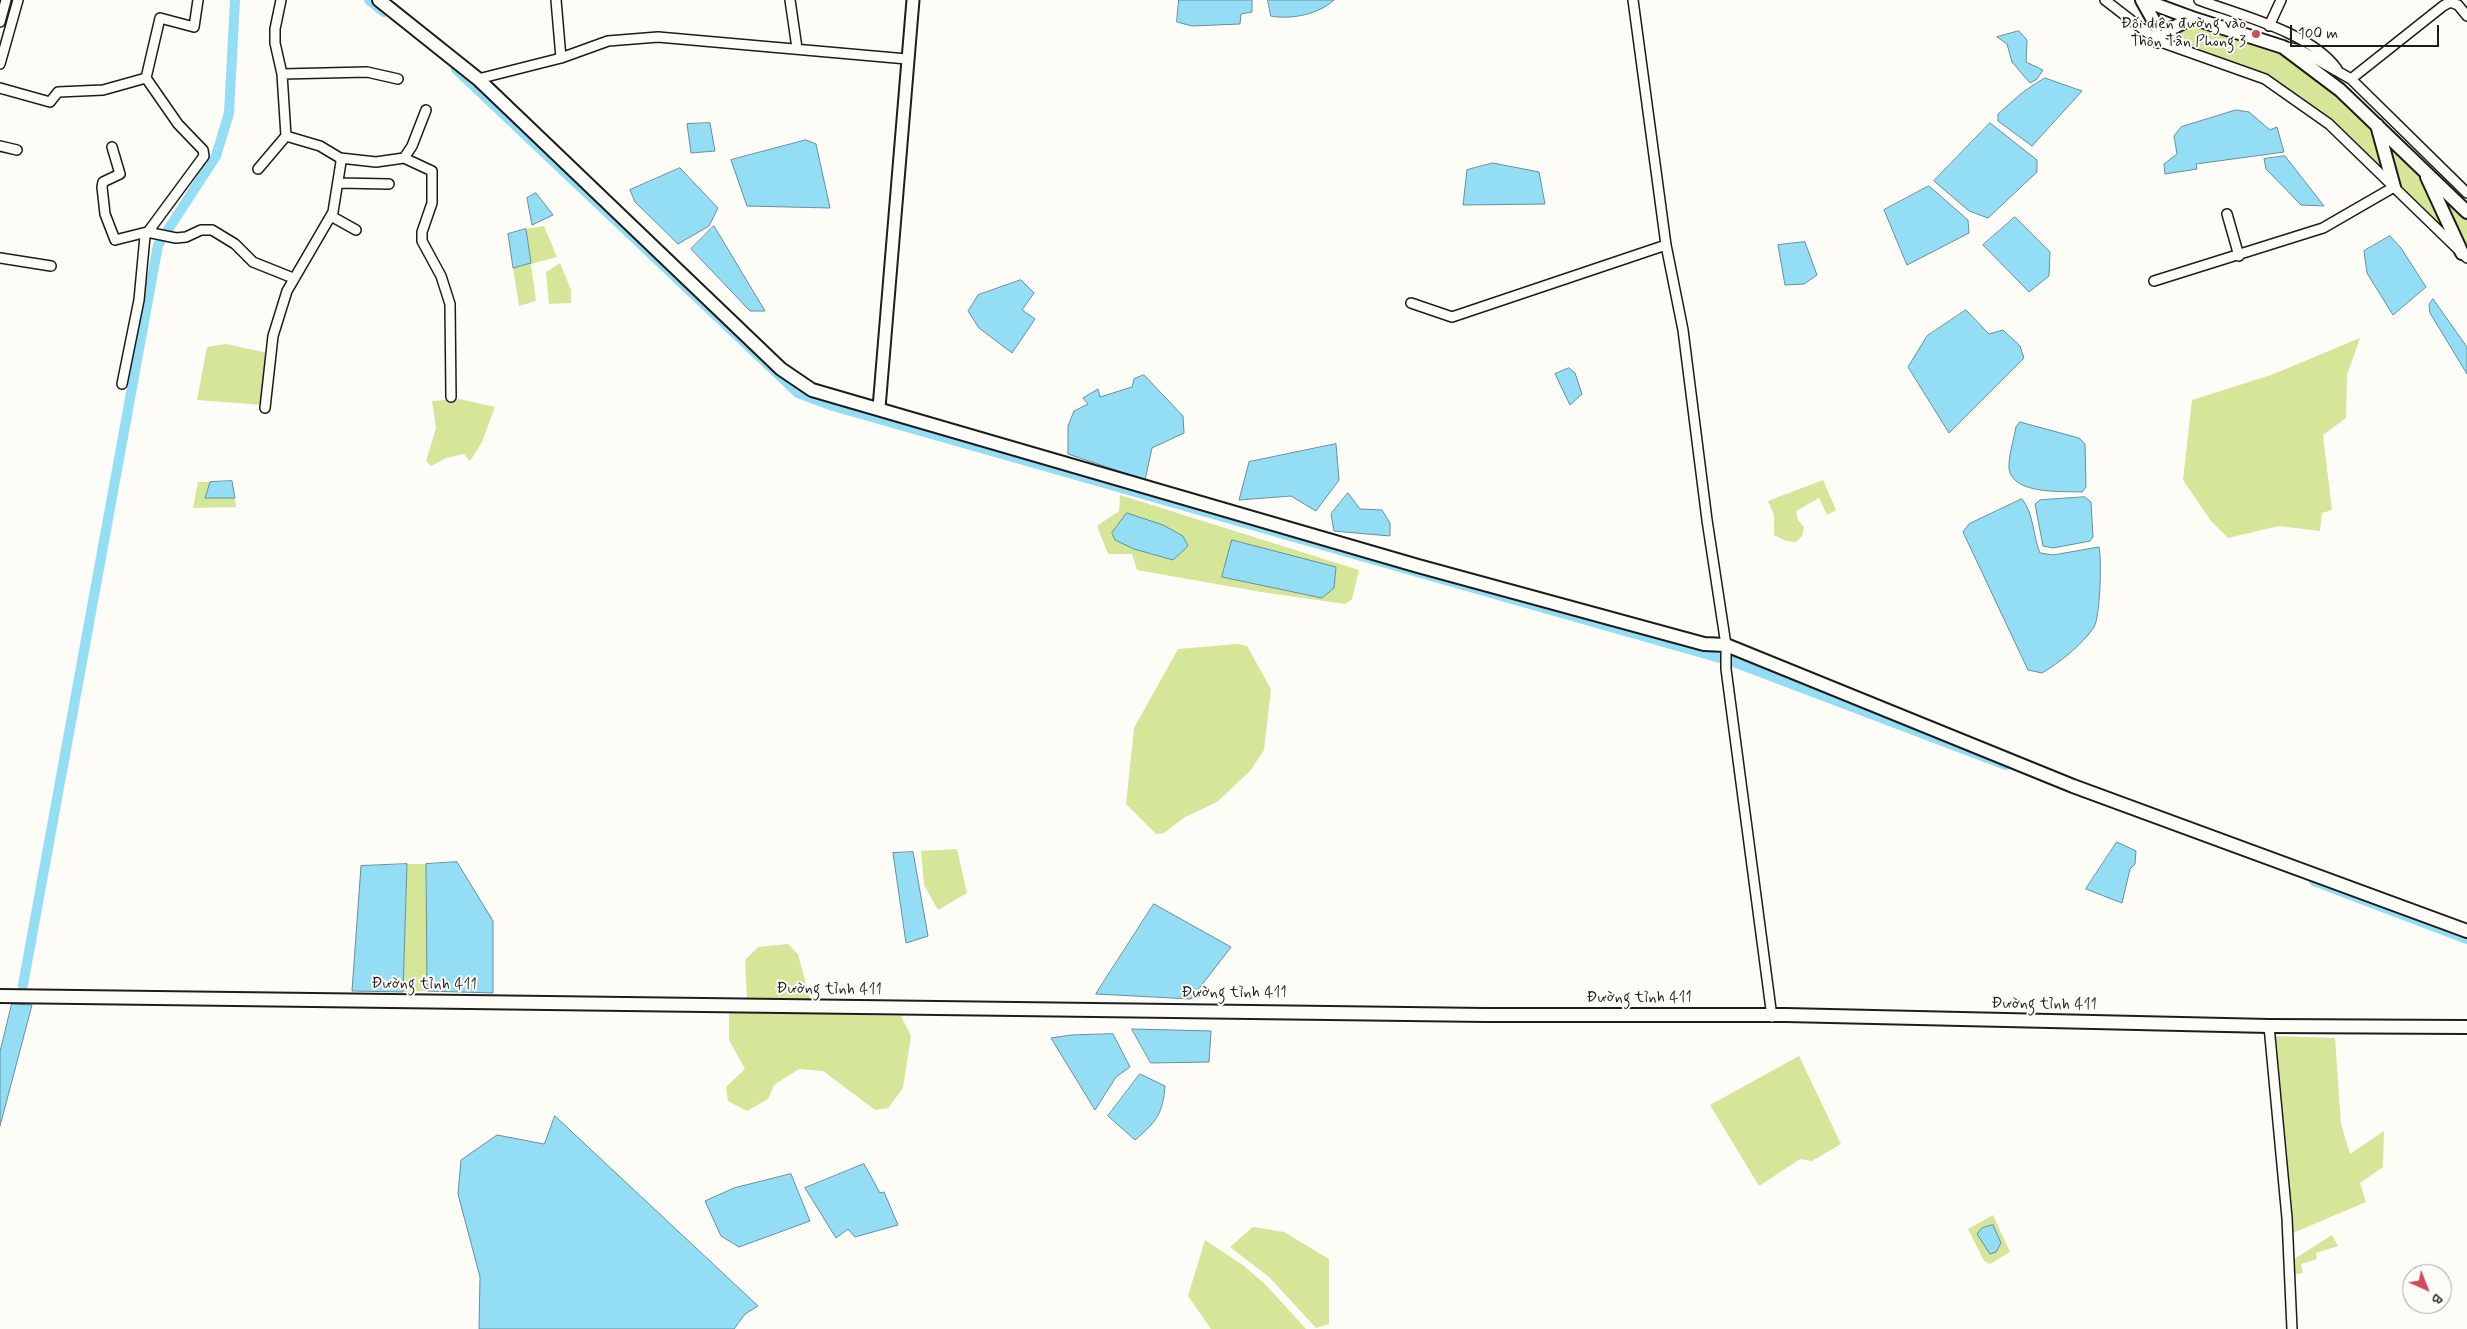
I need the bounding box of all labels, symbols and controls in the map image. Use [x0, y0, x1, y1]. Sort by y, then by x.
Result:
place label: Đối diện đường vào Thôn Tân Phong 3 [2121, 15, 2246, 53]
scale bar [2292, 15, 2441, 47]
text: 100 m [2298, 24, 2338, 44]
marker: Đối diện đường vào Thôn Tân Phong 3 [2250, 28, 2262, 40]
street label: Đường tỉnh 411 [371, 974, 477, 996]
street label: Đường tỉnh 411 [776, 979, 882, 1001]
street label: Đường tỉnh 411 [1181, 984, 1287, 1004]
street label: Đường tỉnh 411 [1586, 989, 1692, 1009]
street label: Đường tỉnh 411 [1991, 994, 2097, 1016]
north arrow [2402, 1264, 2452, 1314]
text: B [2427, 1290, 2446, 1309]

